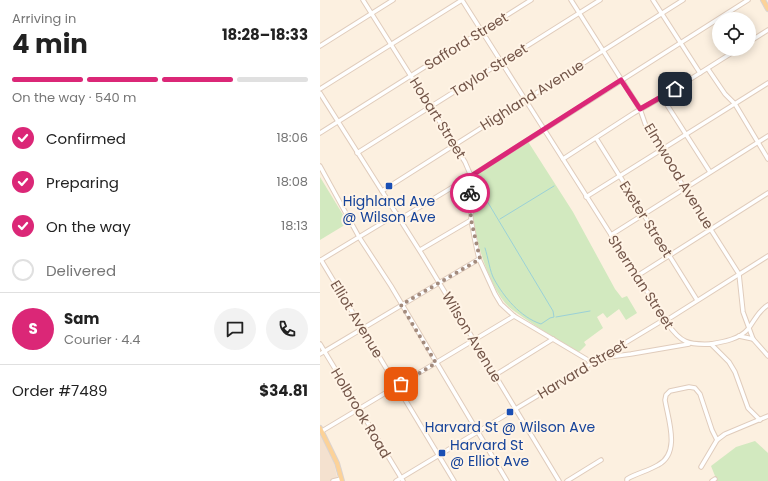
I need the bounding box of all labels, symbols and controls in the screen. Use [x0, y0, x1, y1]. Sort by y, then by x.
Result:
street label: Safford Street [420, 7, 512, 75]
text: Arriving in [12, 9, 76, 28]
map controls [712, 12, 756, 56]
button: locate [712, 12, 756, 56]
text: 18:28–18:33 [222, 24, 308, 45]
text: 4 min [12, 26, 88, 62]
street label: Taylor Street [447, 38, 531, 102]
street label: Highland Avenue [476, 55, 588, 135]
pin [658, 72, 692, 106]
street label: Hobart Street [405, 73, 471, 163]
icon: home [664, 78, 686, 100]
text: On the way · 540 m [12, 88, 136, 107]
street label: Elmwood Avenue [639, 119, 719, 233]
icon: check [12, 127, 34, 149]
text: Confirmed [46, 128, 126, 149]
text: 18:06 [276, 128, 308, 147]
icon: check [12, 171, 34, 193]
text: Preparing [46, 172, 119, 193]
text: 18:08 [277, 172, 308, 191]
courier [450, 173, 490, 213]
street label: Exeter Street [615, 177, 677, 261]
marker: Highland Ave @ Wilson Ave [384, 181, 394, 191]
icon: bike [459, 182, 481, 204]
place label: Highland Ave @ Wilson Ave [342, 191, 436, 227]
icon: check [12, 215, 34, 237]
text: On the way [46, 216, 131, 237]
text: 18:13 [281, 216, 308, 235]
street label: Sherman Street [603, 231, 679, 333]
text: Delivered [46, 260, 116, 281]
street label: Elliot Avenue [326, 276, 388, 362]
street label: Wilson Avenue [437, 288, 507, 386]
text: Sam [64, 308, 99, 329]
button: chat [214, 308, 256, 350]
button: phone [266, 308, 308, 350]
text: S [28, 318, 38, 339]
text: Courier · 4.4 [64, 330, 140, 349]
street label: Harvard Street [534, 334, 630, 404]
street label: Holbrook Road [326, 364, 396, 462]
pin [384, 367, 418, 401]
icon: bag [390, 373, 412, 395]
text: Order #7489 [12, 380, 108, 401]
text: $34.81 [259, 380, 308, 401]
marker: Harvard St @ Wilson Ave [505, 407, 515, 417]
place label: Harvard St @ Wilson Ave [425, 417, 596, 437]
place label: Harvard St @ Elliot Ave [450, 435, 530, 471]
marker: Harvard St @ Elliot Ave [437, 448, 447, 458]

